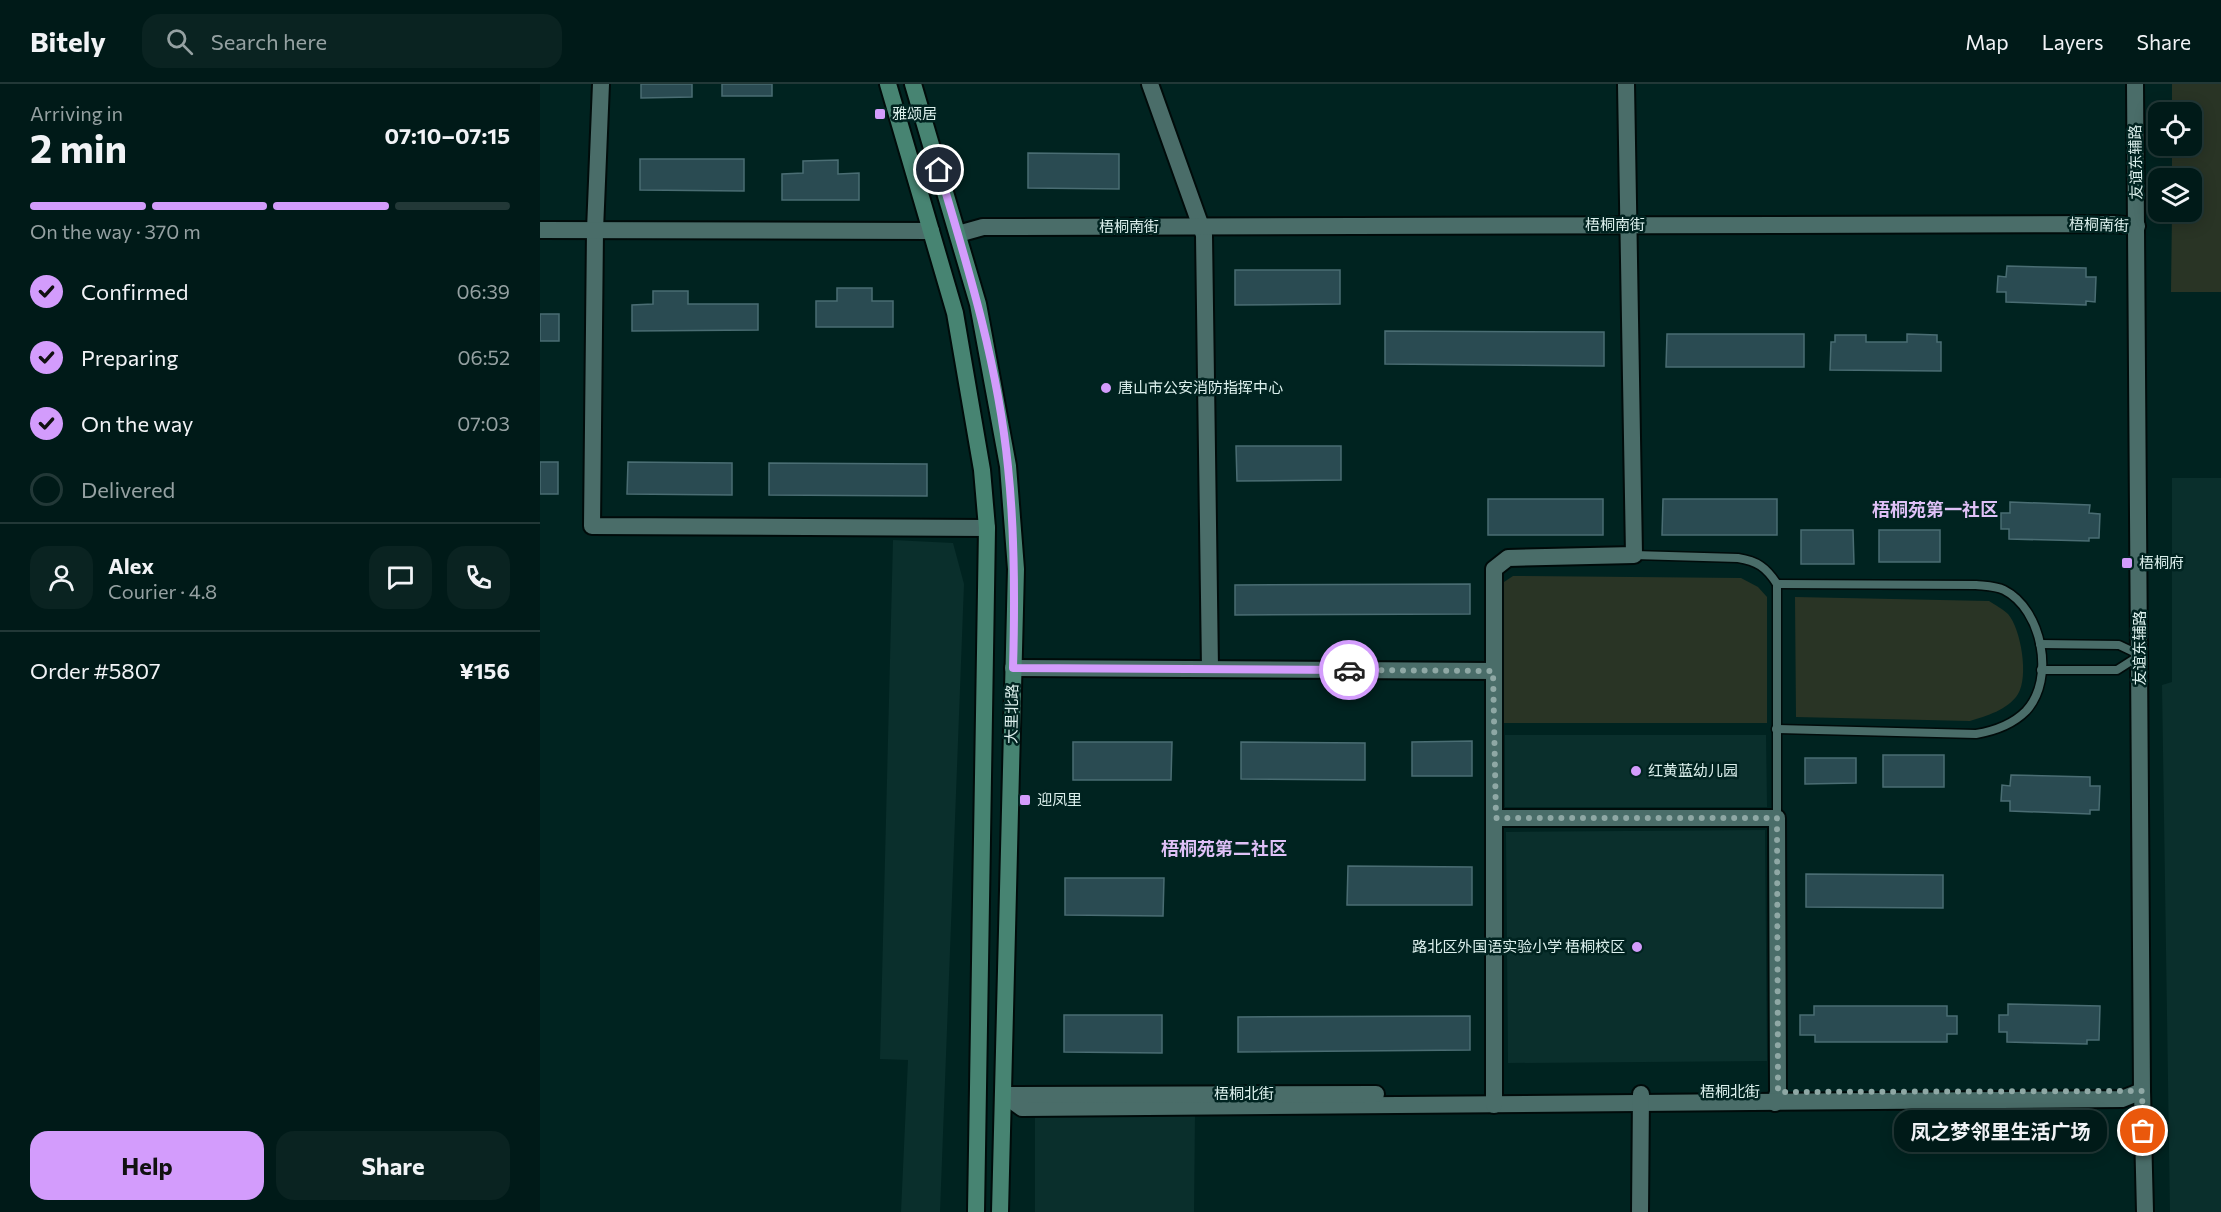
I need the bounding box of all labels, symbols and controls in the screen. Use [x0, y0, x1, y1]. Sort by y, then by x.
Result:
search box [142, 14, 562, 68]
text: Bitely [30, 24, 106, 58]
icon: search [163, 25, 196, 58]
text: Search here [211, 28, 327, 55]
text: Map [1965, 29, 2009, 54]
text: Layers [2042, 29, 2104, 54]
text: Share [2137, 29, 2191, 54]
text: Arriving in [30, 101, 123, 125]
map controls [2148, 102, 2202, 222]
button: locate [2148, 102, 2202, 156]
place label: 雅颂居 [892, 104, 937, 122]
marker: 雅颂居 [873, 107, 887, 121]
text: 07:10–07:15 [385, 122, 510, 149]
text: 2 min [30, 123, 127, 171]
street label: 友谊东辅路 [2125, 124, 2145, 200]
pin [913, 144, 964, 195]
icon: home [922, 153, 955, 186]
button: layers [2148, 168, 2202, 222]
street label: 梧桐南街 [2069, 214, 2129, 234]
street label: 梧桐南街 [1585, 215, 1645, 233]
street label: 梧桐南街 [1099, 217, 1159, 235]
text: On the way · 370 m [30, 219, 201, 243]
icon: check [30, 275, 63, 308]
text: Confirmed [81, 278, 188, 305]
text: 06:39 [457, 279, 510, 303]
icon: check [30, 341, 63, 374]
text: Preparing [81, 344, 178, 371]
text: 06:52 [458, 345, 510, 369]
place label: 唐山市公安消防指挥中心 [1118, 378, 1283, 396]
marker: 唐山市公安消防指挥中心 [1099, 381, 1113, 395]
icon: check [30, 407, 63, 440]
text: On the way [81, 410, 193, 437]
text: 07:03 [457, 411, 510, 435]
text: Delivered [81, 476, 175, 503]
district label: 梧桐苑第一社区 [1872, 498, 1998, 520]
button: person [30, 546, 93, 609]
button: chat [369, 546, 432, 609]
button: phone [447, 546, 510, 609]
text: Alex [108, 552, 154, 579]
place label: 梧桐府 [2139, 553, 2184, 571]
marker: 梧桐府 [2120, 556, 2134, 570]
text: Courier · 4.8 [108, 579, 217, 603]
street label: 友谊东辅路 [2130, 610, 2148, 686]
courier [1319, 640, 1379, 700]
icon: car [1333, 654, 1366, 687]
text: Order #5807 [30, 657, 161, 684]
text: ¥156 [460, 657, 510, 684]
street label: 大里北路 [1001, 684, 1021, 744]
place label: 红黄蓝幼儿园 [1648, 761, 1738, 779]
marker: 红黄蓝幼儿园 [1629, 764, 1643, 778]
place label: 迎凤里 [1037, 790, 1082, 808]
marker: 迎凤里 [1018, 793, 1032, 807]
district label: 梧桐苑第二社区 [1161, 837, 1287, 859]
place label: 路北区外国语实验小学 梧桐校区 [1412, 937, 1625, 955]
marker: 路北区外国语实验小学 梧桐校区 [1630, 940, 1644, 954]
street label: 梧桐北街 [1700, 1082, 1760, 1100]
street label: 梧桐北街 [1214, 1084, 1274, 1102]
pin [2117, 1105, 2168, 1156]
callout: 凤之梦邻里生活广场 [1894, 1110, 2107, 1152]
icon: bag [2126, 1114, 2159, 1147]
text: 凤之梦邻里生活广场 [1911, 1119, 2091, 1143]
button: Help [30, 1131, 264, 1200]
button: Share [276, 1131, 510, 1200]

